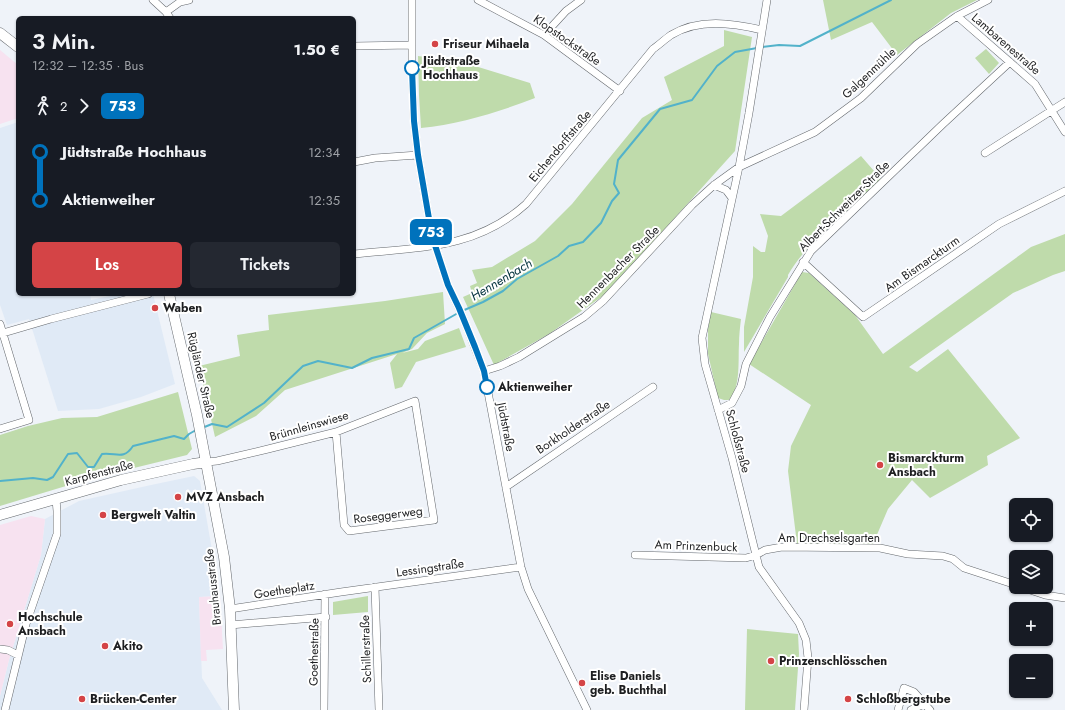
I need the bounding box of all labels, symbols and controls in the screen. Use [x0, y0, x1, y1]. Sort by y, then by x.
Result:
street label: Lambarenestraße [968, 9, 1044, 79]
street label: Klopstockstraße [530, 10, 604, 70]
text: 3 Min. [32, 25, 96, 57]
place label: Friseur Mihaela [443, 35, 529, 53]
text: 1.50 € [294, 39, 340, 61]
marker: Friseur Mihaela [430, 39, 440, 49]
street label: Galgenmühle [838, 43, 900, 103]
place label: Jüdtstraße Hochhaus [421, 52, 480, 84]
text: 12:32 – 12:35 · Bus [32, 56, 144, 75]
marker: Jüdtstraße Hochhaus [404, 60, 420, 76]
icon: walk [32, 95, 54, 117]
icon: forward [73, 95, 95, 117]
text: 753 [109, 96, 136, 116]
text: 2 [60, 97, 67, 116]
street label: Eichendorffstraße [524, 106, 596, 186]
text: Jüdtstraße Hochhaus [62, 141, 206, 163]
text: 12:34 [308, 143, 340, 162]
street label: Albert-Schweitzer-Straße [794, 156, 894, 256]
text: Aktienweiher [62, 189, 155, 211]
text: 12:35 [308, 191, 340, 210]
line badge: 753 [408, 219, 454, 245]
street label: Hennenbacher Straße [572, 221, 664, 313]
text: 753 [418, 222, 444, 242]
street label: Am Bismarckturm [881, 231, 963, 297]
button: Los [32, 242, 182, 288]
button: Tickets [190, 242, 340, 288]
water label: Hennenbach [467, 253, 536, 305]
place label: Waben [163, 299, 202, 317]
marker: Waben [150, 303, 160, 313]
street label: Rügländer Straße [182, 330, 220, 420]
place label: Aktienweiher [497, 378, 572, 396]
marker: Aktienweiher [479, 379, 495, 395]
street label: Borkholderstraße [532, 396, 614, 458]
street label: Jüdtstraße [492, 399, 520, 453]
street label: Brünnleinswiese [267, 406, 351, 446]
street label: Schloßstraße [721, 407, 755, 475]
place label: Bismarckturm Ansbach [887, 449, 964, 481]
street label: Karpfenstraße [63, 455, 135, 491]
marker: Bismarckturm Ansbach [875, 460, 885, 470]
place label: MVZ Ansbach [186, 488, 265, 506]
marker: MVZ Ansbach [173, 492, 183, 502]
map controls [1009, 498, 1053, 698]
button: locate [1009, 498, 1053, 542]
street label: Roseggerweg [352, 502, 424, 528]
place label: Bergwelt Valtin [111, 506, 196, 524]
marker: Bergwelt Valtin [98, 510, 108, 520]
street label: Am Drechselsgarten [778, 529, 880, 547]
street label: Am Prinzenbuck [654, 536, 738, 556]
street label: Brauhausstraße [200, 548, 226, 626]
button: layers [1009, 550, 1053, 594]
street label: Lessingstraße [395, 554, 465, 582]
street label: Goetheplatz [252, 576, 316, 604]
button: + [1009, 602, 1053, 646]
place label: Hochschule Ansbach [17, 608, 83, 640]
street label: Schillerstraße [356, 615, 376, 683]
street label: Goethestraße [304, 618, 324, 686]
marker: Hochschule Ansbach [5, 619, 15, 629]
place label: Akito [112, 637, 143, 655]
marker: Akito [100, 641, 110, 651]
place label: Prinzenschlösschen [779, 652, 887, 670]
button: − [1009, 654, 1053, 698]
marker: Prinzenschlösschen [766, 656, 776, 666]
place label: Elise Daniels geb. Buchthal [590, 667, 666, 699]
marker: Elise Daniels geb. Buchthal [577, 678, 587, 688]
place label: Brücken-Center [90, 690, 177, 708]
place label: Schloßbergstube [856, 690, 951, 708]
marker: Brücken-Center [77, 694, 87, 704]
marker: Schloßbergstube [843, 694, 853, 704]

